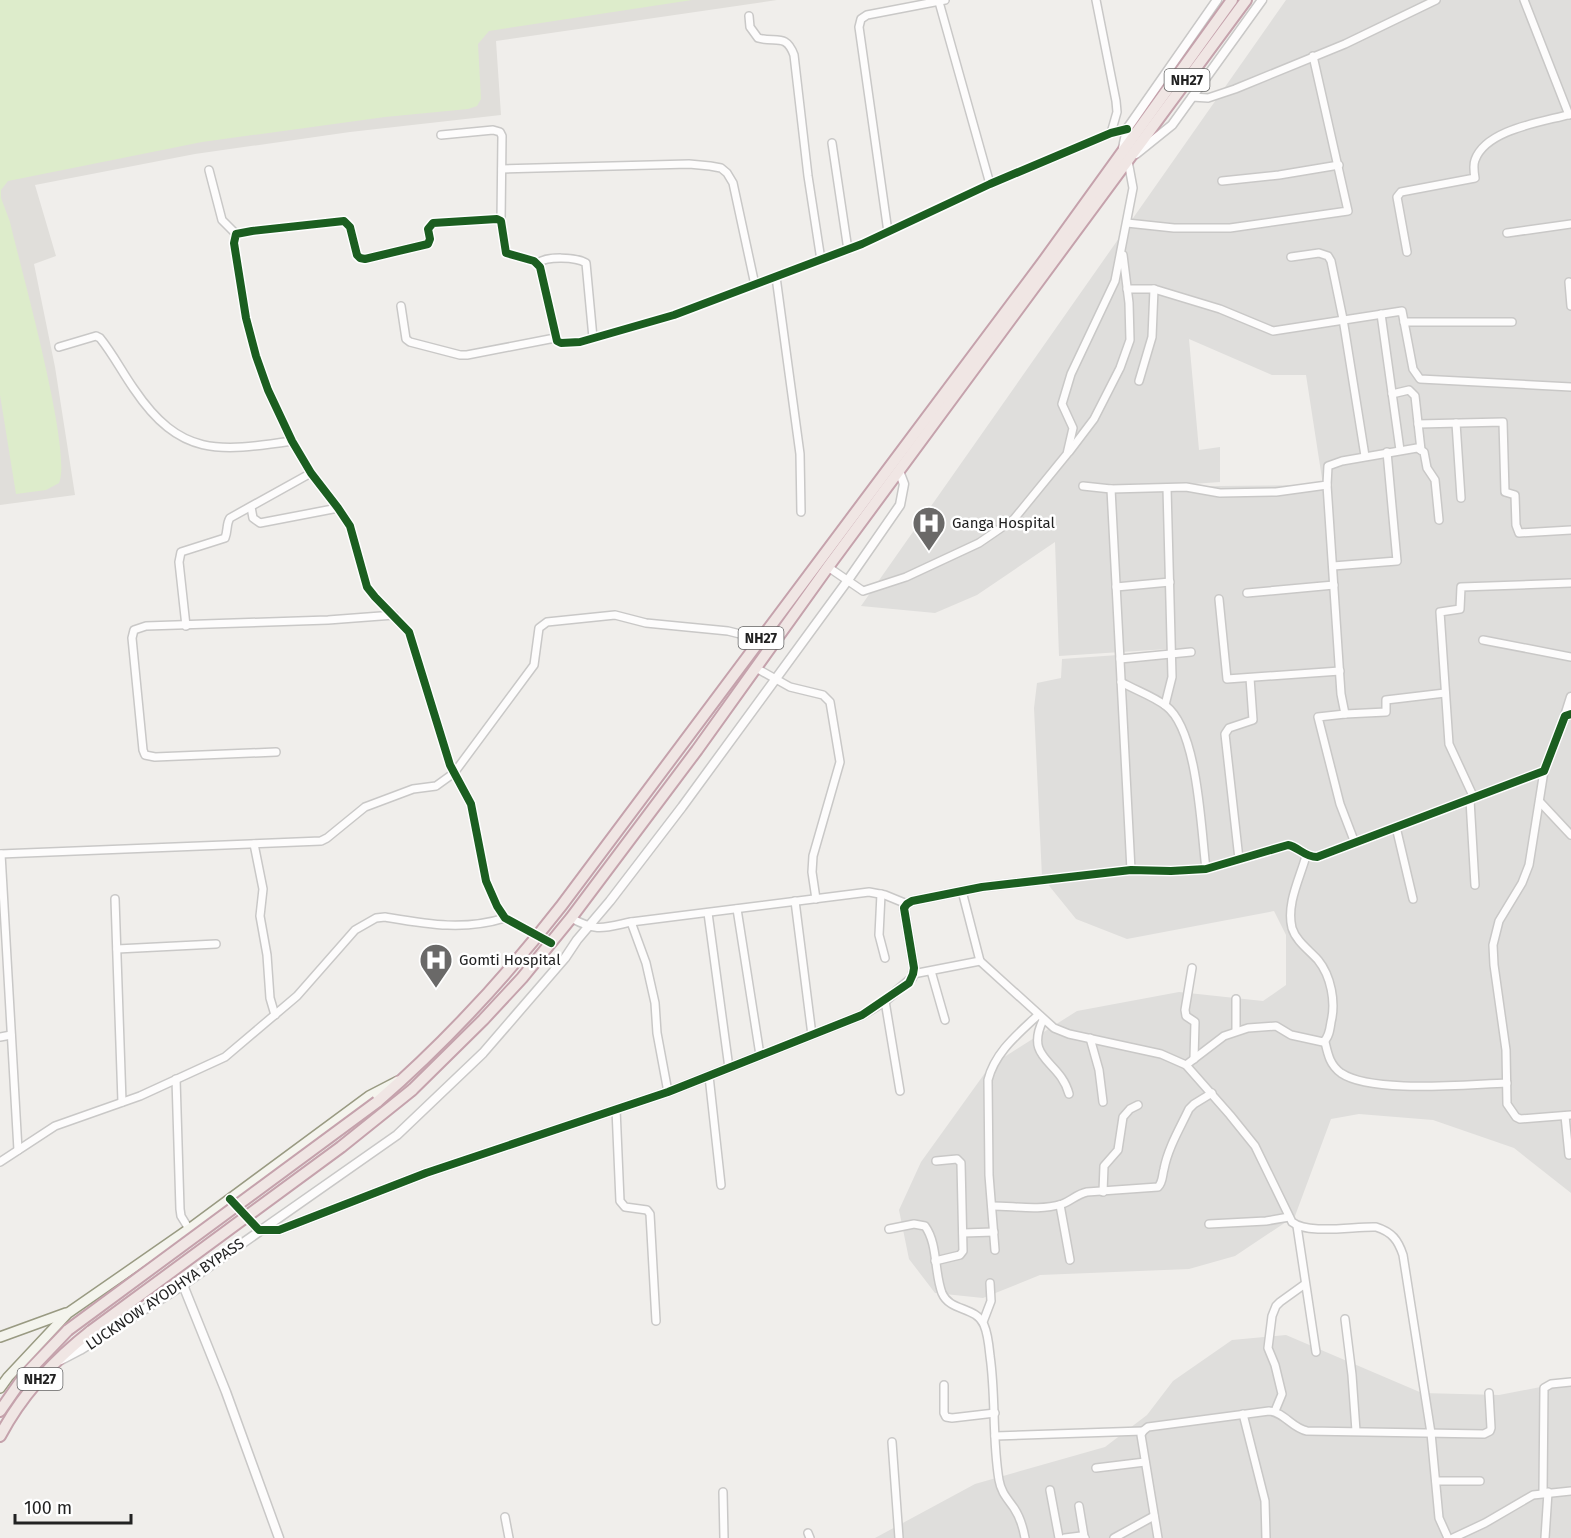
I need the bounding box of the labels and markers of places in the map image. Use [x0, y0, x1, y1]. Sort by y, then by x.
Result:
hospital icon: Ganga Hospital [911, 505, 947, 552]
place label: Ganga Hospital [952, 514, 1055, 532]
hospital icon: Gomti Hospital [418, 942, 454, 989]
place label: Gomti Hospital [459, 951, 561, 969]

